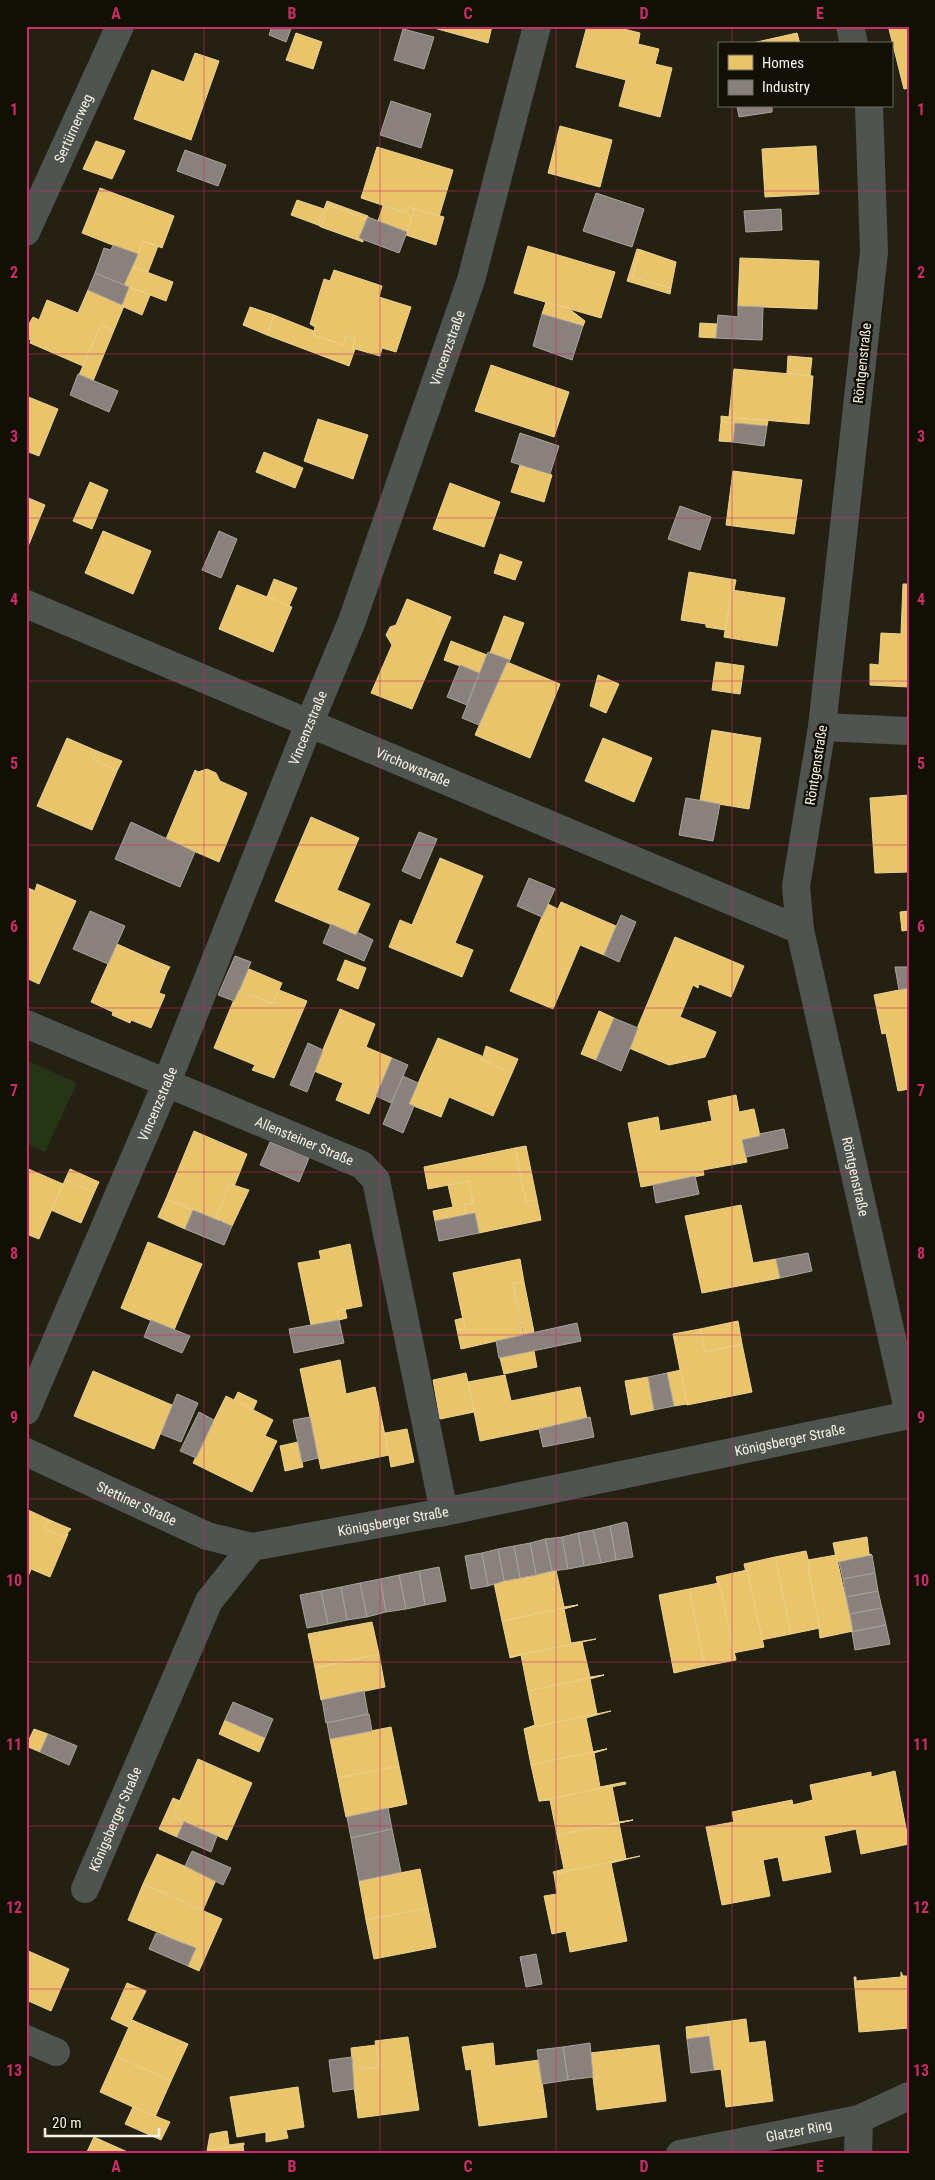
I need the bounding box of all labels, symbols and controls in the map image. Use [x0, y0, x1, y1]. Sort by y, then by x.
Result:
text: A [111, 4, 121, 23]
text: B [288, 4, 297, 23]
text: C [463, 4, 473, 23]
text: D [639, 4, 649, 23]
text: E [816, 4, 824, 23]
legend [718, 42, 892, 108]
text: Homes [762, 54, 804, 72]
text: Industry [762, 78, 810, 96]
street label: Sertürnerweg [51, 91, 96, 165]
text: 1 [10, 100, 18, 119]
text: 1 [917, 100, 925, 119]
text: 2 [10, 263, 18, 282]
text: 2 [917, 263, 925, 282]
street label: Vincenzstraße [427, 308, 468, 388]
street label: Röntgenstraße [850, 322, 874, 404]
text: 3 [10, 427, 18, 446]
text: 3 [917, 427, 925, 446]
text: 4 [10, 590, 18, 609]
text: 4 [917, 590, 925, 609]
street label: Vincenzstraße [286, 688, 330, 767]
street label: Röntgenstraße [802, 723, 830, 806]
street label: Virchowstraße [373, 744, 453, 790]
text: 5 [10, 754, 18, 773]
text: 5 [917, 754, 925, 773]
text: 6 [10, 917, 18, 936]
text: 6 [917, 917, 925, 936]
street label: Vincenzstraße [135, 1064, 180, 1143]
text: 7 [10, 1081, 18, 1100]
text: 7 [917, 1081, 925, 1100]
street label: Allensteiner Straße [253, 1113, 356, 1169]
street label: Röntgenstraße [839, 1135, 872, 1218]
text: 8 [10, 1244, 18, 1263]
text: 8 [917, 1244, 925, 1263]
text: 9 [10, 1408, 18, 1427]
text: 9 [917, 1408, 925, 1427]
street label: Königsberger Straße [733, 1420, 847, 1459]
street label: Stettiner Straße [94, 1478, 180, 1529]
street label: Königsberger Straße [336, 1503, 450, 1539]
text: 10 [6, 1571, 22, 1590]
text: 10 [913, 1571, 929, 1590]
text: 11 [6, 1735, 22, 1754]
text: 11 [913, 1735, 929, 1754]
street label: Königsberger Straße [85, 1764, 145, 1874]
text: 12 [6, 1898, 22, 1917]
text: 12 [913, 1898, 929, 1917]
text: 13 [6, 2061, 22, 2080]
text: 13 [913, 2061, 929, 2080]
scale bar [45, 2105, 159, 2137]
text: 20 m [52, 2114, 82, 2132]
street label: Glatzer Ring [764, 2117, 833, 2145]
text: A [111, 2157, 121, 2176]
text: B [288, 2157, 297, 2176]
text: C [463, 2157, 473, 2176]
text: D [639, 2157, 649, 2176]
text: E [816, 2157, 824, 2176]

